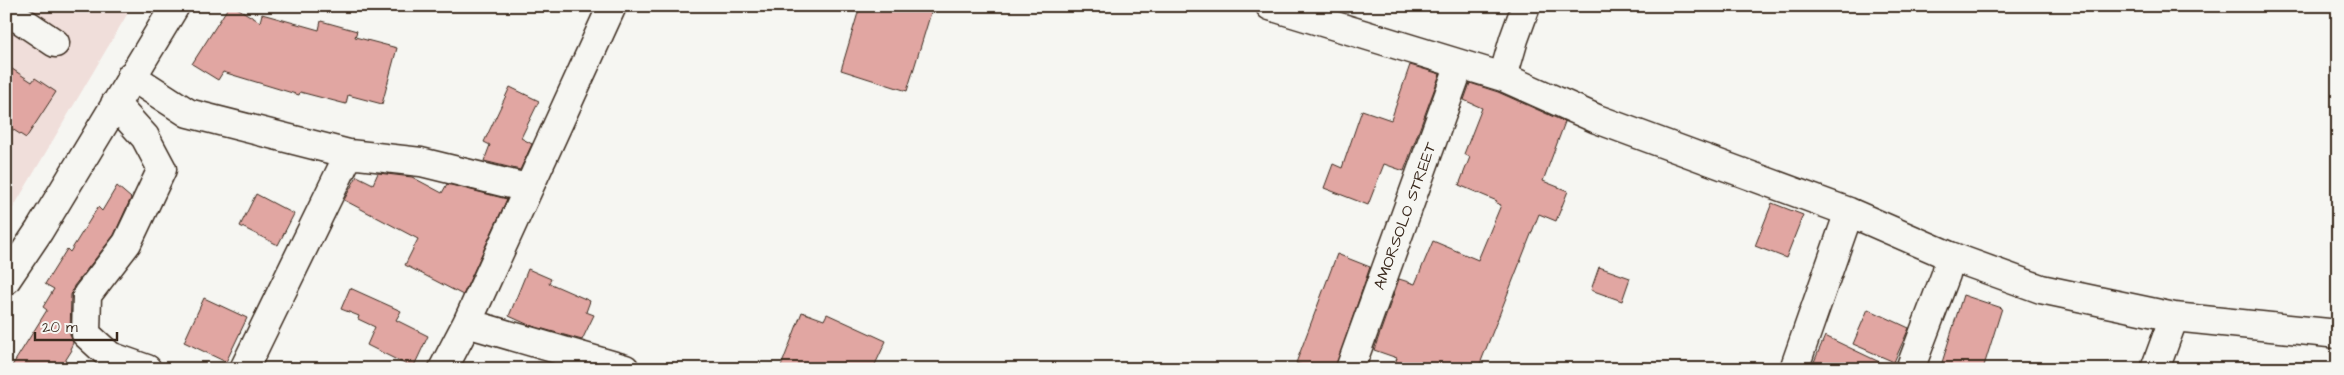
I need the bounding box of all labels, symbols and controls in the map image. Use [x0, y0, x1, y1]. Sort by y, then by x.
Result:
street label: AMORSOLO STREET [1368, 139, 1442, 293]
scale bar [35, 310, 118, 342]
text: 20 m [42, 317, 78, 338]

